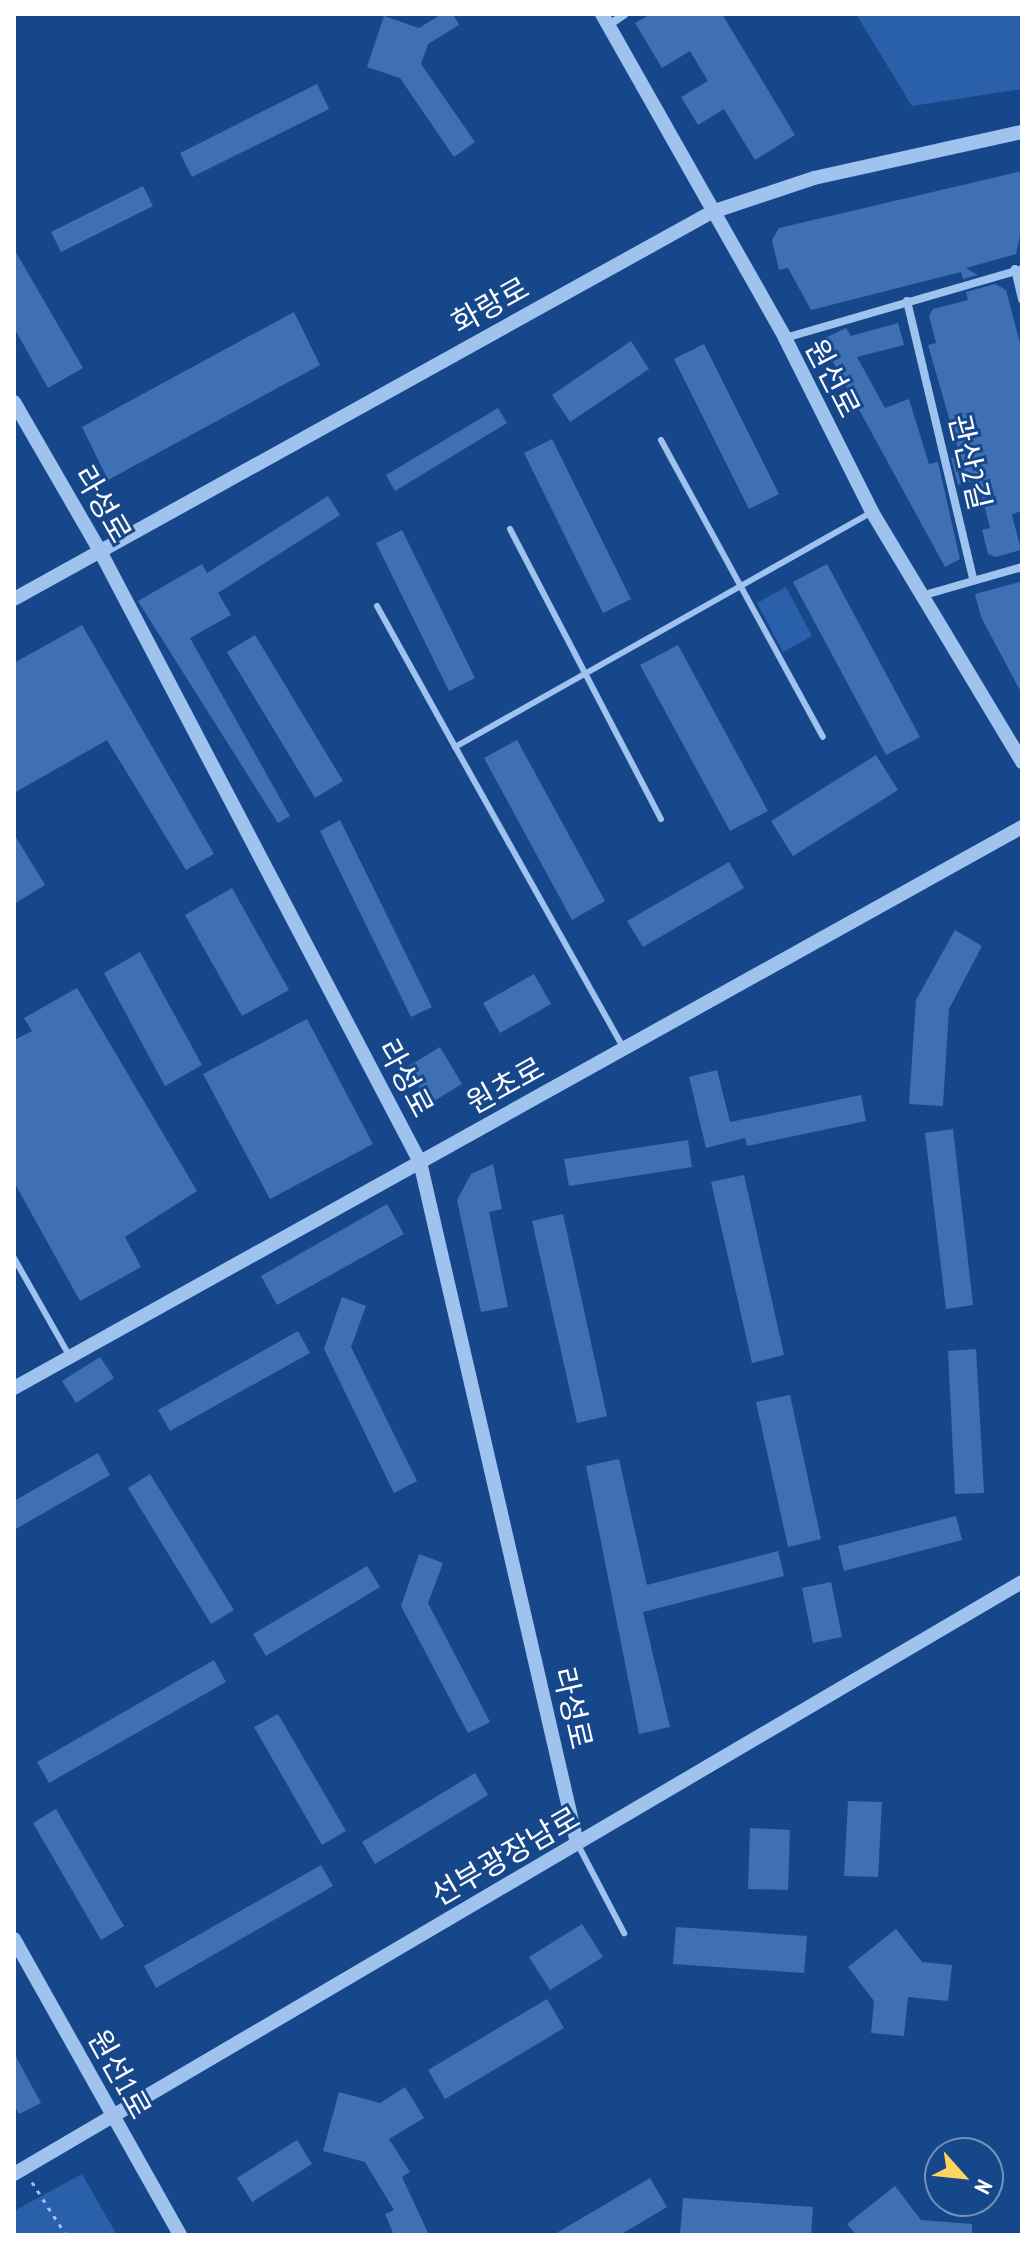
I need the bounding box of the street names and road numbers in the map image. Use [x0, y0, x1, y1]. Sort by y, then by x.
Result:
street label: 화랑로 [445, 269, 535, 341]
street label: 원선로 [798, 333, 868, 423]
street label: 관산2길 [942, 411, 998, 513]
street label: 라성로 [67, 459, 139, 549]
street label: 라성로 [371, 1033, 441, 1123]
street label: 원초로 [460, 1049, 550, 1121]
street label: 라성로 [546, 1664, 600, 1752]
street label: 선부광장남로 [424, 1799, 586, 1913]
street label: 원선1로 [81, 2023, 159, 2125]

